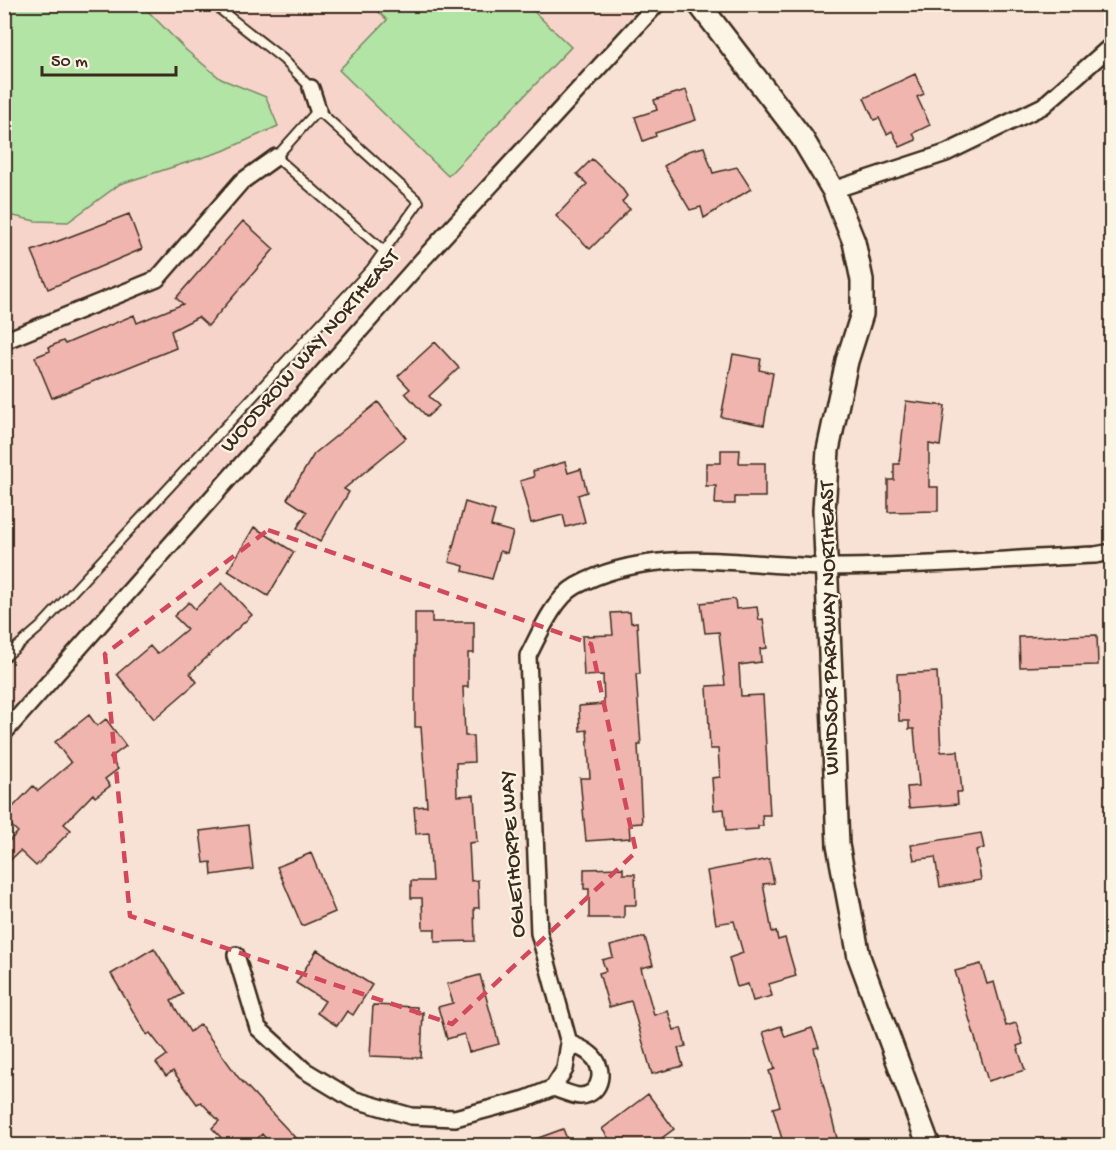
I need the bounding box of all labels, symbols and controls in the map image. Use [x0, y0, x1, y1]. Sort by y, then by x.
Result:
scale bar [42, 39, 176, 77]
text: 50 m [51, 52, 88, 73]
street label: WOODROW WAY NORTHEAST [216, 244, 407, 459]
street label: WINDSOR PARKWAY NORTHEAST [815, 479, 847, 775]
street label: OGLETHORPE WAY [495, 769, 533, 939]

